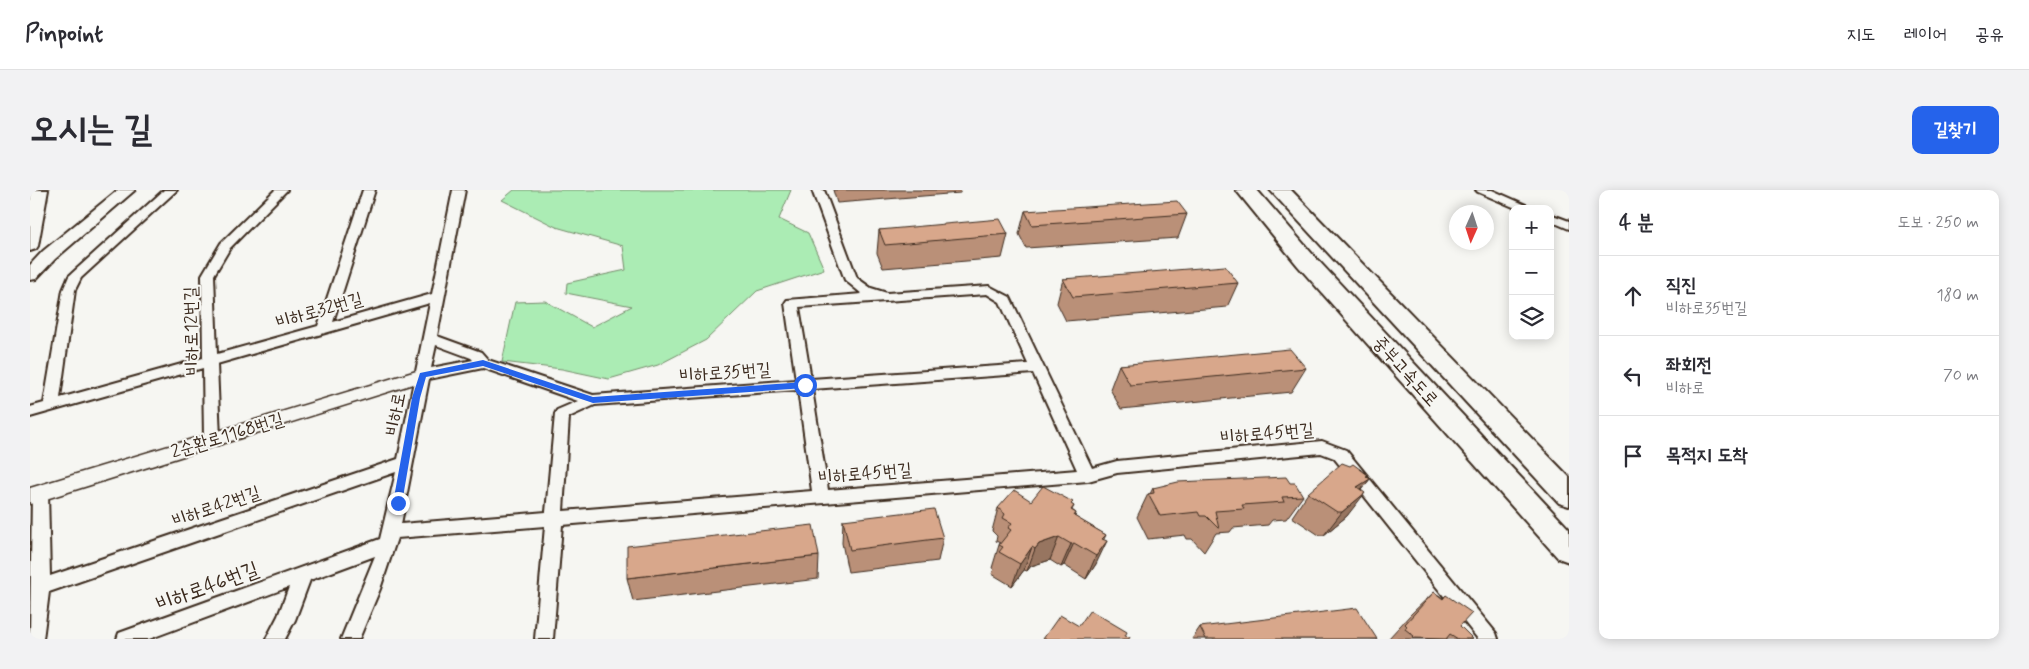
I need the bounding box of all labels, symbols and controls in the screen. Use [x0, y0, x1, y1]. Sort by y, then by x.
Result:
text: Pinpoint [25, 19, 103, 50]
text: 지도 [1847, 23, 1876, 47]
text: 레이어 [1904, 23, 1947, 47]
text: 공유 [1975, 23, 2004, 47]
button: 길찾기 [1912, 106, 1999, 154]
text: 오시는 길 [30, 107, 152, 153]
north arrow [1449, 205, 1494, 250]
map controls [1509, 205, 1554, 340]
button: + [1509, 205, 1554, 250]
text: 4 분 [1619, 209, 1654, 237]
text: 도보 · 250 m [1898, 212, 1979, 233]
button: − [1509, 250, 1554, 295]
text: 직진 [1666, 273, 1697, 298]
icon: ahead [1619, 282, 1647, 310]
text: 180 m [1936, 285, 1979, 306]
street label: 비하로12번길 [179, 286, 205, 376]
street label: 비하로32번길 [273, 287, 366, 335]
button: layers [1509, 295, 1554, 340]
text: 비하로35번길 [1666, 298, 1747, 319]
street label: 중부고속도로 [1367, 331, 1443, 412]
text: 좌회전 [1666, 353, 1712, 378]
street label: 비하로35번길 [679, 358, 772, 388]
icon: left [1619, 362, 1647, 390]
text: 70 m [1943, 365, 1979, 386]
route start [794, 374, 817, 397]
text: 비하로 [1666, 378, 1705, 399]
street label: 비하로 [380, 391, 412, 438]
street label: 2순환로1168번길 [168, 407, 287, 464]
street label: 비하로45번길 [1219, 418, 1315, 450]
icon: arrive [1619, 442, 1647, 470]
text: 목적지 도착 [1666, 443, 1748, 468]
street label: 비하로45번길 [817, 458, 913, 490]
street label: 비하로42번길 [169, 481, 264, 533]
route end [387, 492, 410, 515]
street label: 비하로46번길 [152, 555, 263, 618]

